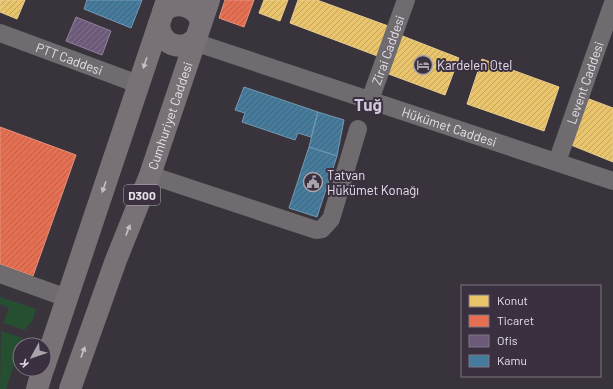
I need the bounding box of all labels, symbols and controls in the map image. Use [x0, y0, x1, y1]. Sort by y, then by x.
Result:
street label: Zirai Caddesi [368, 13, 408, 87]
street label: PTT Caddesi [34, 39, 105, 78]
street label: Levent Caddesi [563, 39, 607, 126]
hotel icon: Kardelen Otel [412, 54, 434, 76]
place label: Kardelen Otel [437, 57, 512, 73]
one-way arrow [142, 58, 148, 70]
street label: Cumhuriyet Caddesi [144, 60, 196, 172]
district label: Tuğ [354, 94, 382, 114]
street label: Hükümet Caddesi [400, 104, 499, 150]
place label: Tatvan Hükümet Konağı [327, 167, 419, 198]
public building icon: Tatvan Hükümet Konağı [302, 171, 324, 193]
one-way arrow [101, 181, 107, 193]
road number: D300 [124, 185, 160, 205]
one-way arrow [126, 224, 132, 236]
legend [461, 285, 601, 377]
text: Konut [497, 293, 528, 307]
text: Ticaret [497, 313, 534, 327]
text: Ofis [497, 333, 518, 347]
north arrow [12, 337, 52, 377]
one-way arrow [81, 346, 87, 358]
text: Kamu [497, 353, 527, 367]
text: K [17, 357, 31, 371]

